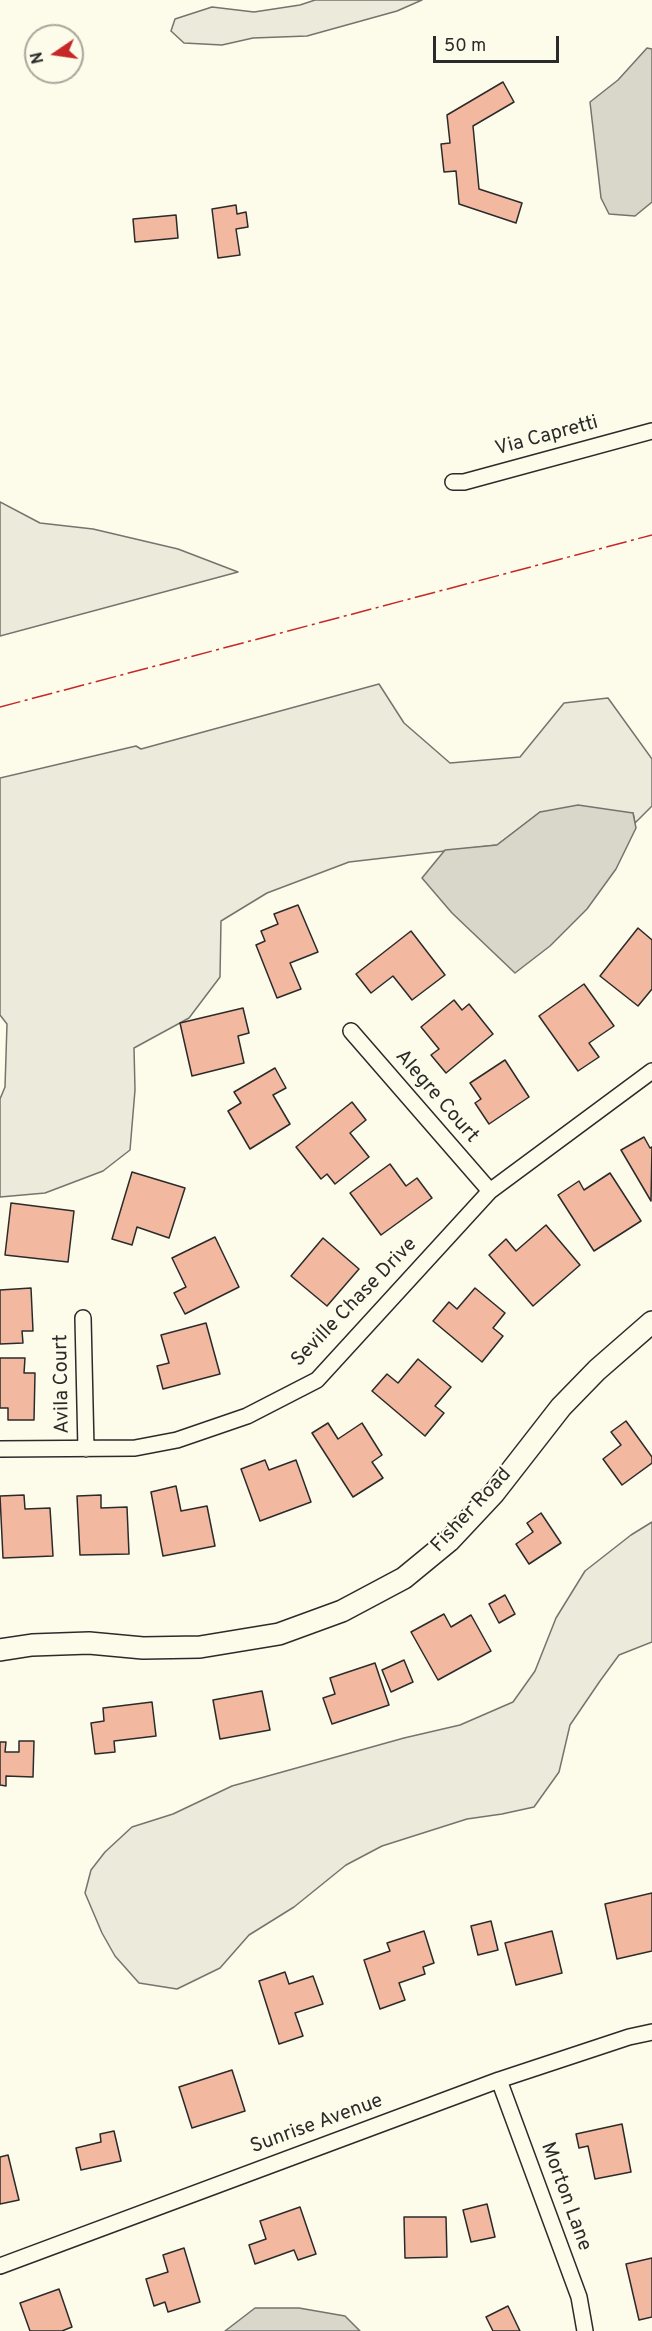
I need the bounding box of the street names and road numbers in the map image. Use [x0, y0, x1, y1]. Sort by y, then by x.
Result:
street label: Via Capretti [493, 412, 601, 462]
street label: Alegre Court [389, 1046, 483, 1148]
street label: Seville Chase Drive [287, 1233, 423, 1373]
street label: Avila Court [50, 1334, 76, 1434]
street label: Fisher Road [427, 1464, 517, 1558]
street label: Sunrise Avenue [248, 2090, 386, 2160]
street label: Morton Lane [534, 2139, 596, 2255]

